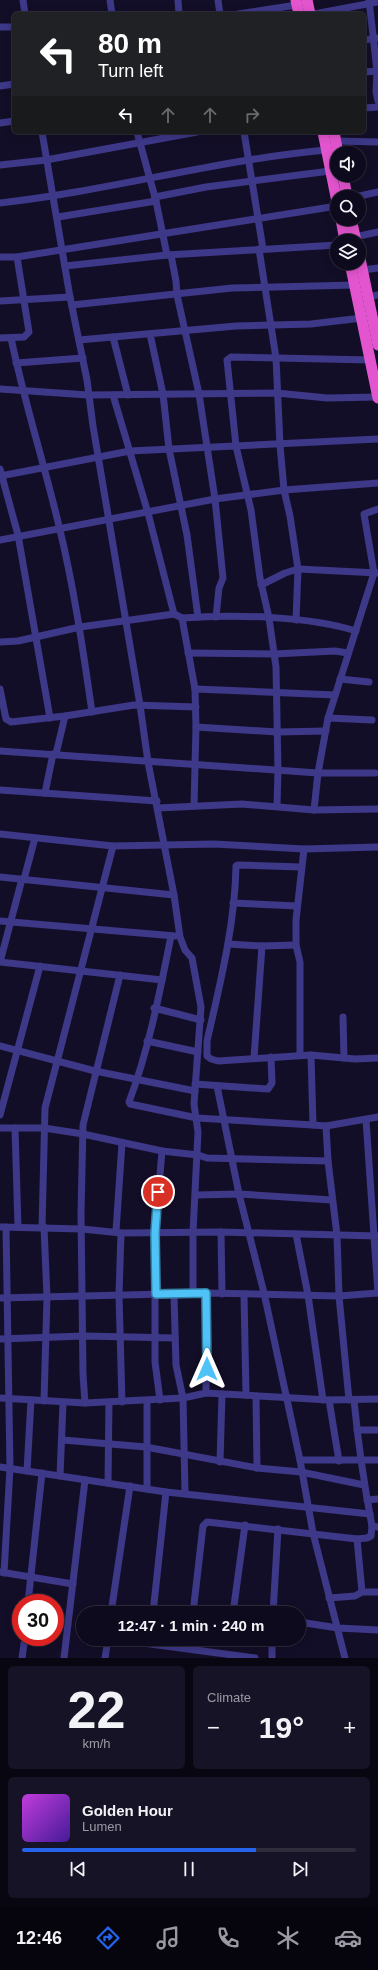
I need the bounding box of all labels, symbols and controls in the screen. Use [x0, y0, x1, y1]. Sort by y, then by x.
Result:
icon: left [32, 28, 84, 80]
text: 80 m [98, 28, 162, 59]
text: Turn left [98, 61, 163, 81]
icon: left [115, 104, 137, 126]
icon: ahead [157, 104, 179, 126]
icon: ahead [199, 104, 221, 126]
icon: right [241, 104, 263, 126]
map controls [330, 146, 366, 270]
button: sound [330, 146, 366, 182]
button: search [330, 190, 366, 226]
button: layers [330, 234, 366, 270]
pin [141, 1175, 175, 1209]
icon: arrive [147, 1181, 169, 1203]
position arrow [186, 1348, 228, 1390]
speed limit sign: 30 [12, 1594, 64, 1646]
text: 12:47 · 1 min · 240 m [118, 1617, 264, 1634]
text: 22 [68, 1681, 125, 1739]
text: Climate [207, 1690, 251, 1705]
text: 19° [259, 1711, 304, 1744]
text: − [207, 1715, 220, 1740]
text: + [343, 1715, 356, 1740]
text: km/h [82, 1736, 111, 1751]
text: Golden Hour [82, 1802, 173, 1819]
text: Lumen [82, 1819, 122, 1834]
icon: previous [67, 1858, 89, 1880]
icon: pause [178, 1858, 200, 1880]
icon: next [289, 1858, 311, 1880]
icon: directions [94, 1924, 122, 1952]
icon: music [154, 1924, 182, 1952]
icon: phone [214, 1924, 242, 1952]
icon: climate [274, 1924, 302, 1952]
icon: car [334, 1924, 362, 1952]
text: 12:46 [16, 1928, 62, 1948]

